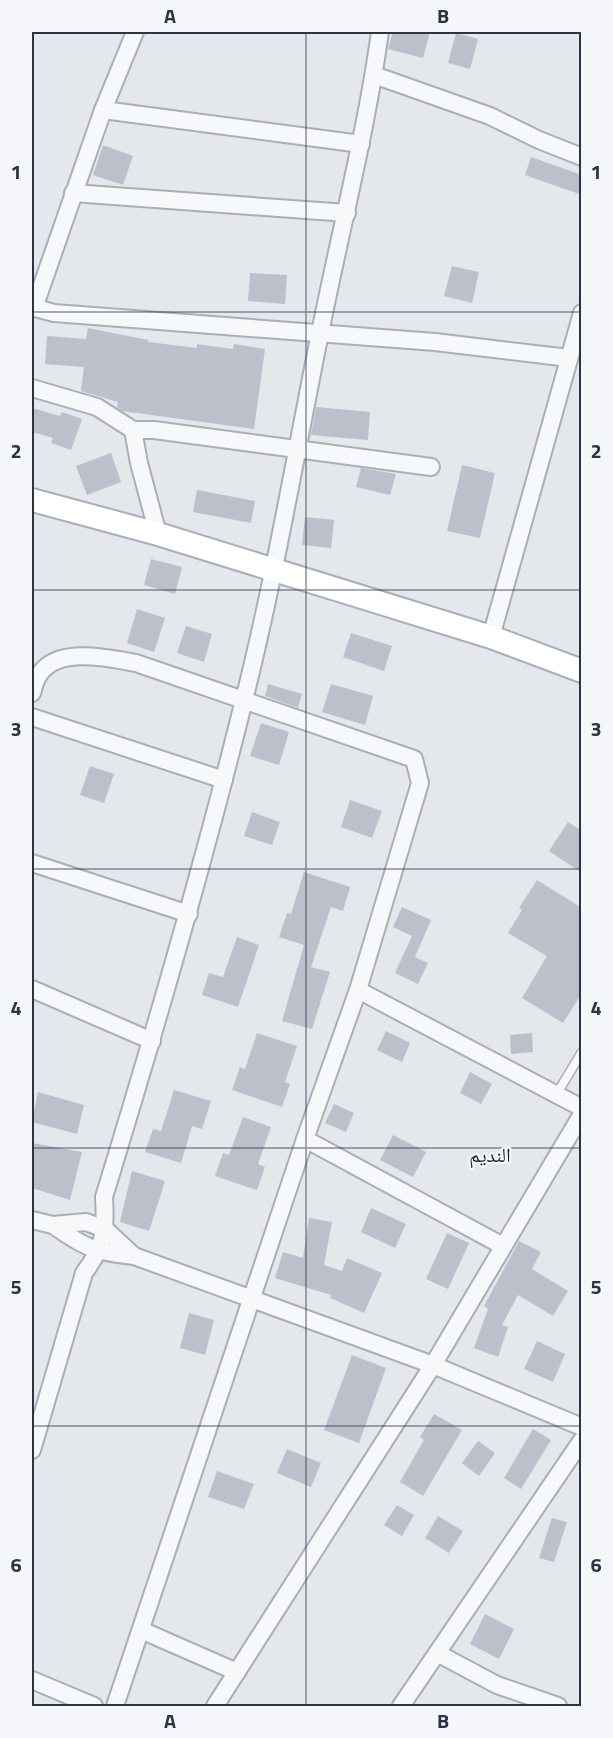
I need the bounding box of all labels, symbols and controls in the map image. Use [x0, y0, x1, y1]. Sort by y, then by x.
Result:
text: A [164, 0, 176, 31]
text: B [437, 0, 449, 31]
text: 1 [10, 156, 22, 187]
text: 1 [590, 156, 602, 187]
text: 2 [10, 435, 22, 466]
text: 2 [590, 435, 602, 466]
text: 3 [10, 713, 22, 744]
text: 3 [590, 713, 602, 744]
text: 4 [10, 992, 22, 1023]
text: 4 [590, 992, 602, 1023]
district label: النديم [469, 1139, 511, 1170]
text: 5 [10, 1271, 22, 1302]
text: 5 [590, 1271, 602, 1302]
text: 6 [10, 1549, 22, 1580]
text: 6 [590, 1549, 602, 1580]
text: A [164, 1705, 176, 1736]
text: B [437, 1705, 449, 1736]

